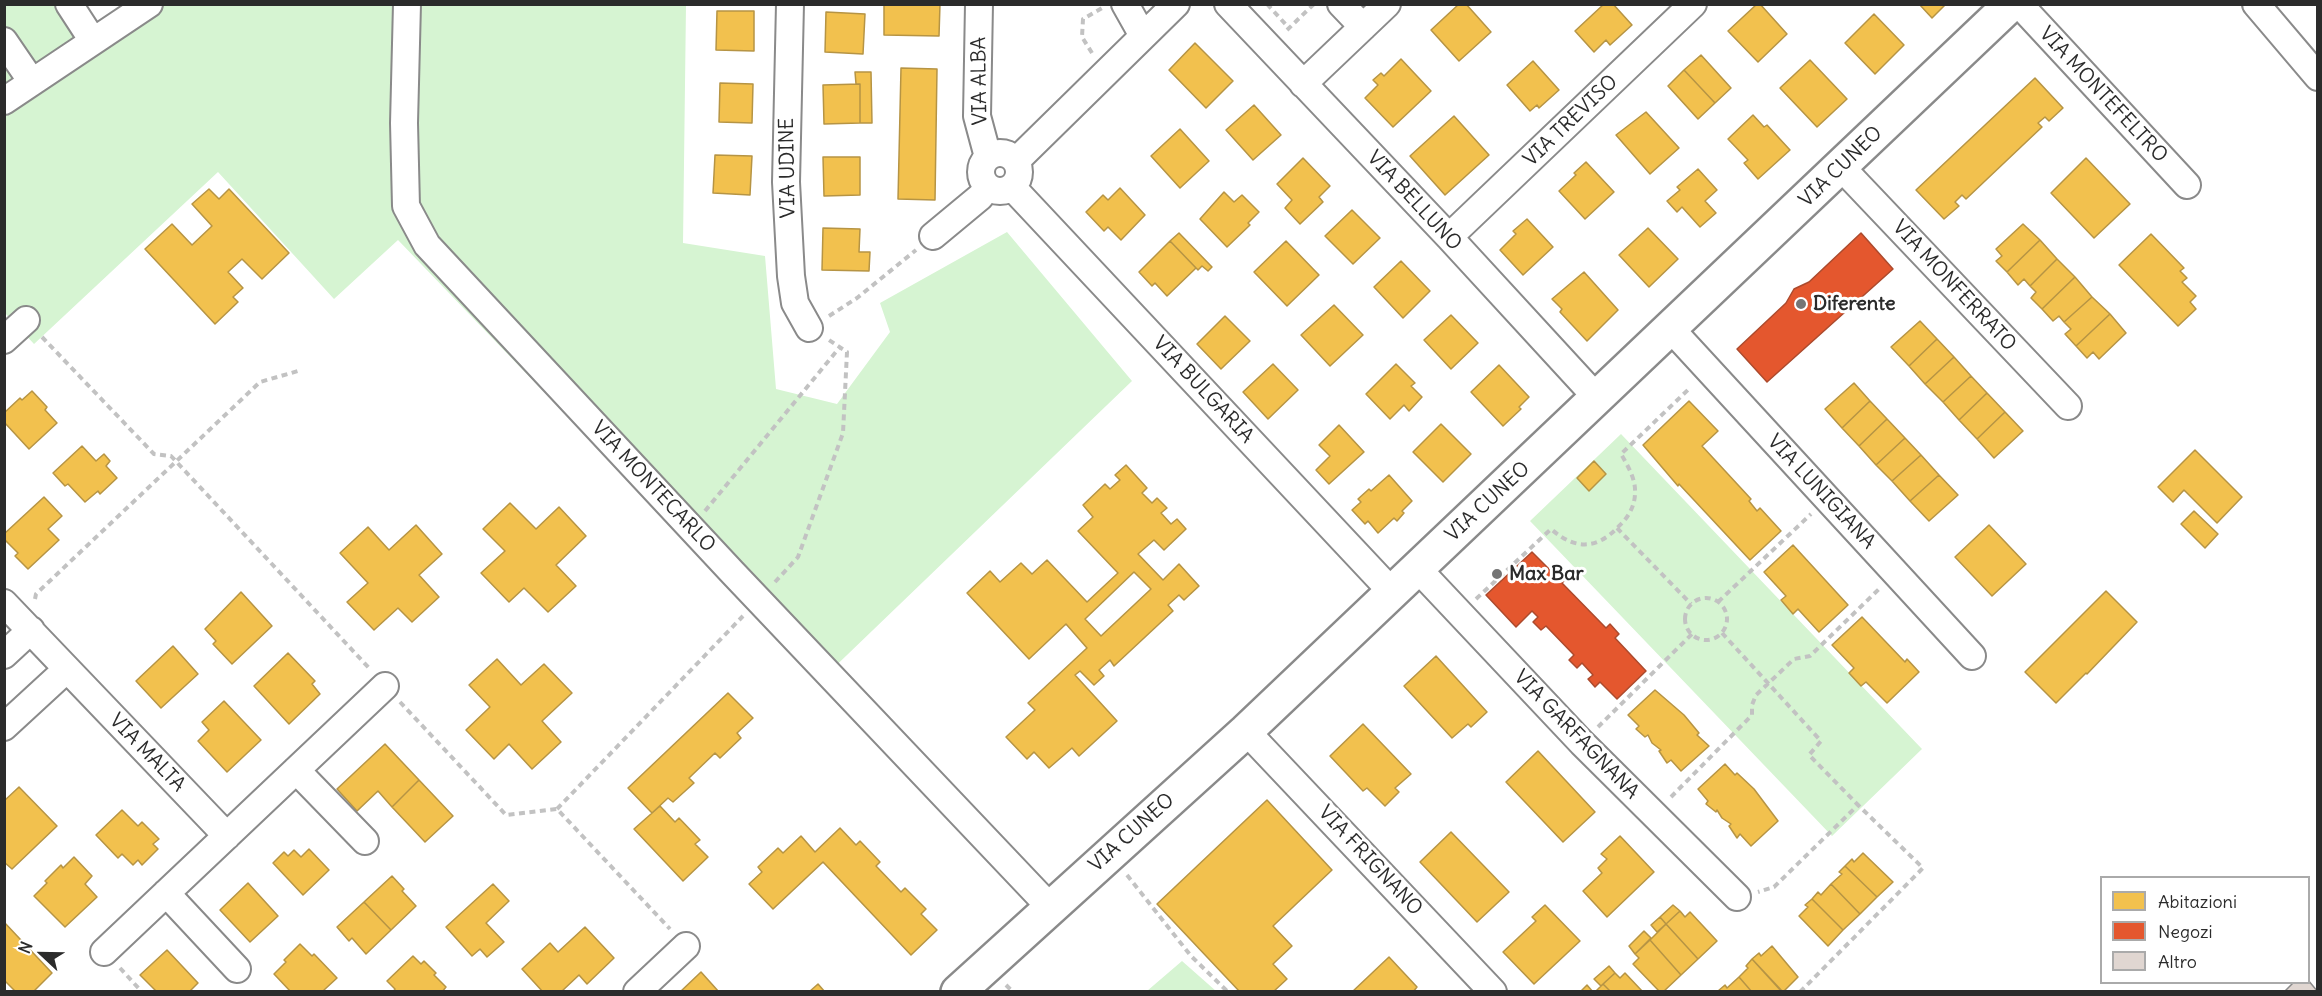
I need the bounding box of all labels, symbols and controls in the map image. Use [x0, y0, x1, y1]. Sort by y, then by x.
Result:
street label: VIA MONTEFELTRO [2034, 22, 2172, 168]
street label: VIA ALBA [967, 37, 993, 125]
street label: VIA TREVISO [1519, 70, 1623, 172]
street label: VIA UDINE [775, 118, 801, 218]
street label: VIA CUNEO [1794, 121, 1888, 213]
street label: VIA BELLUNO [1362, 146, 1466, 256]
street label: VIA MONFERRATO [1887, 216, 2021, 356]
place label: Diferente [1813, 292, 1896, 316]
marker: Diferente [1794, 297, 1808, 311]
street label: VIA BULGARIA [1147, 332, 1259, 448]
street label: VIA MONTECARLO [586, 416, 720, 558]
street label: VIA LUNIGIANA [1762, 430, 1880, 554]
street label: VIA CUNEO [1441, 457, 1535, 547]
place label: Max Bar [1509, 562, 1584, 586]
marker: Max Bar [1490, 567, 1504, 581]
street label: VIA GARFAGNANA [1508, 666, 1644, 804]
street label: VIA MALTA [104, 709, 190, 797]
street label: VIA CUNEO [1084, 788, 1180, 878]
street label: VIA FRIGNANO [1313, 801, 1427, 921]
legend [2100, 876, 2310, 984]
text: Abitazioni [2158, 890, 2237, 913]
text: Negozi [2158, 920, 2213, 943]
north arrow [12, 924, 72, 984]
text: N [14, 938, 37, 956]
text: Altro [2158, 950, 2197, 973]

